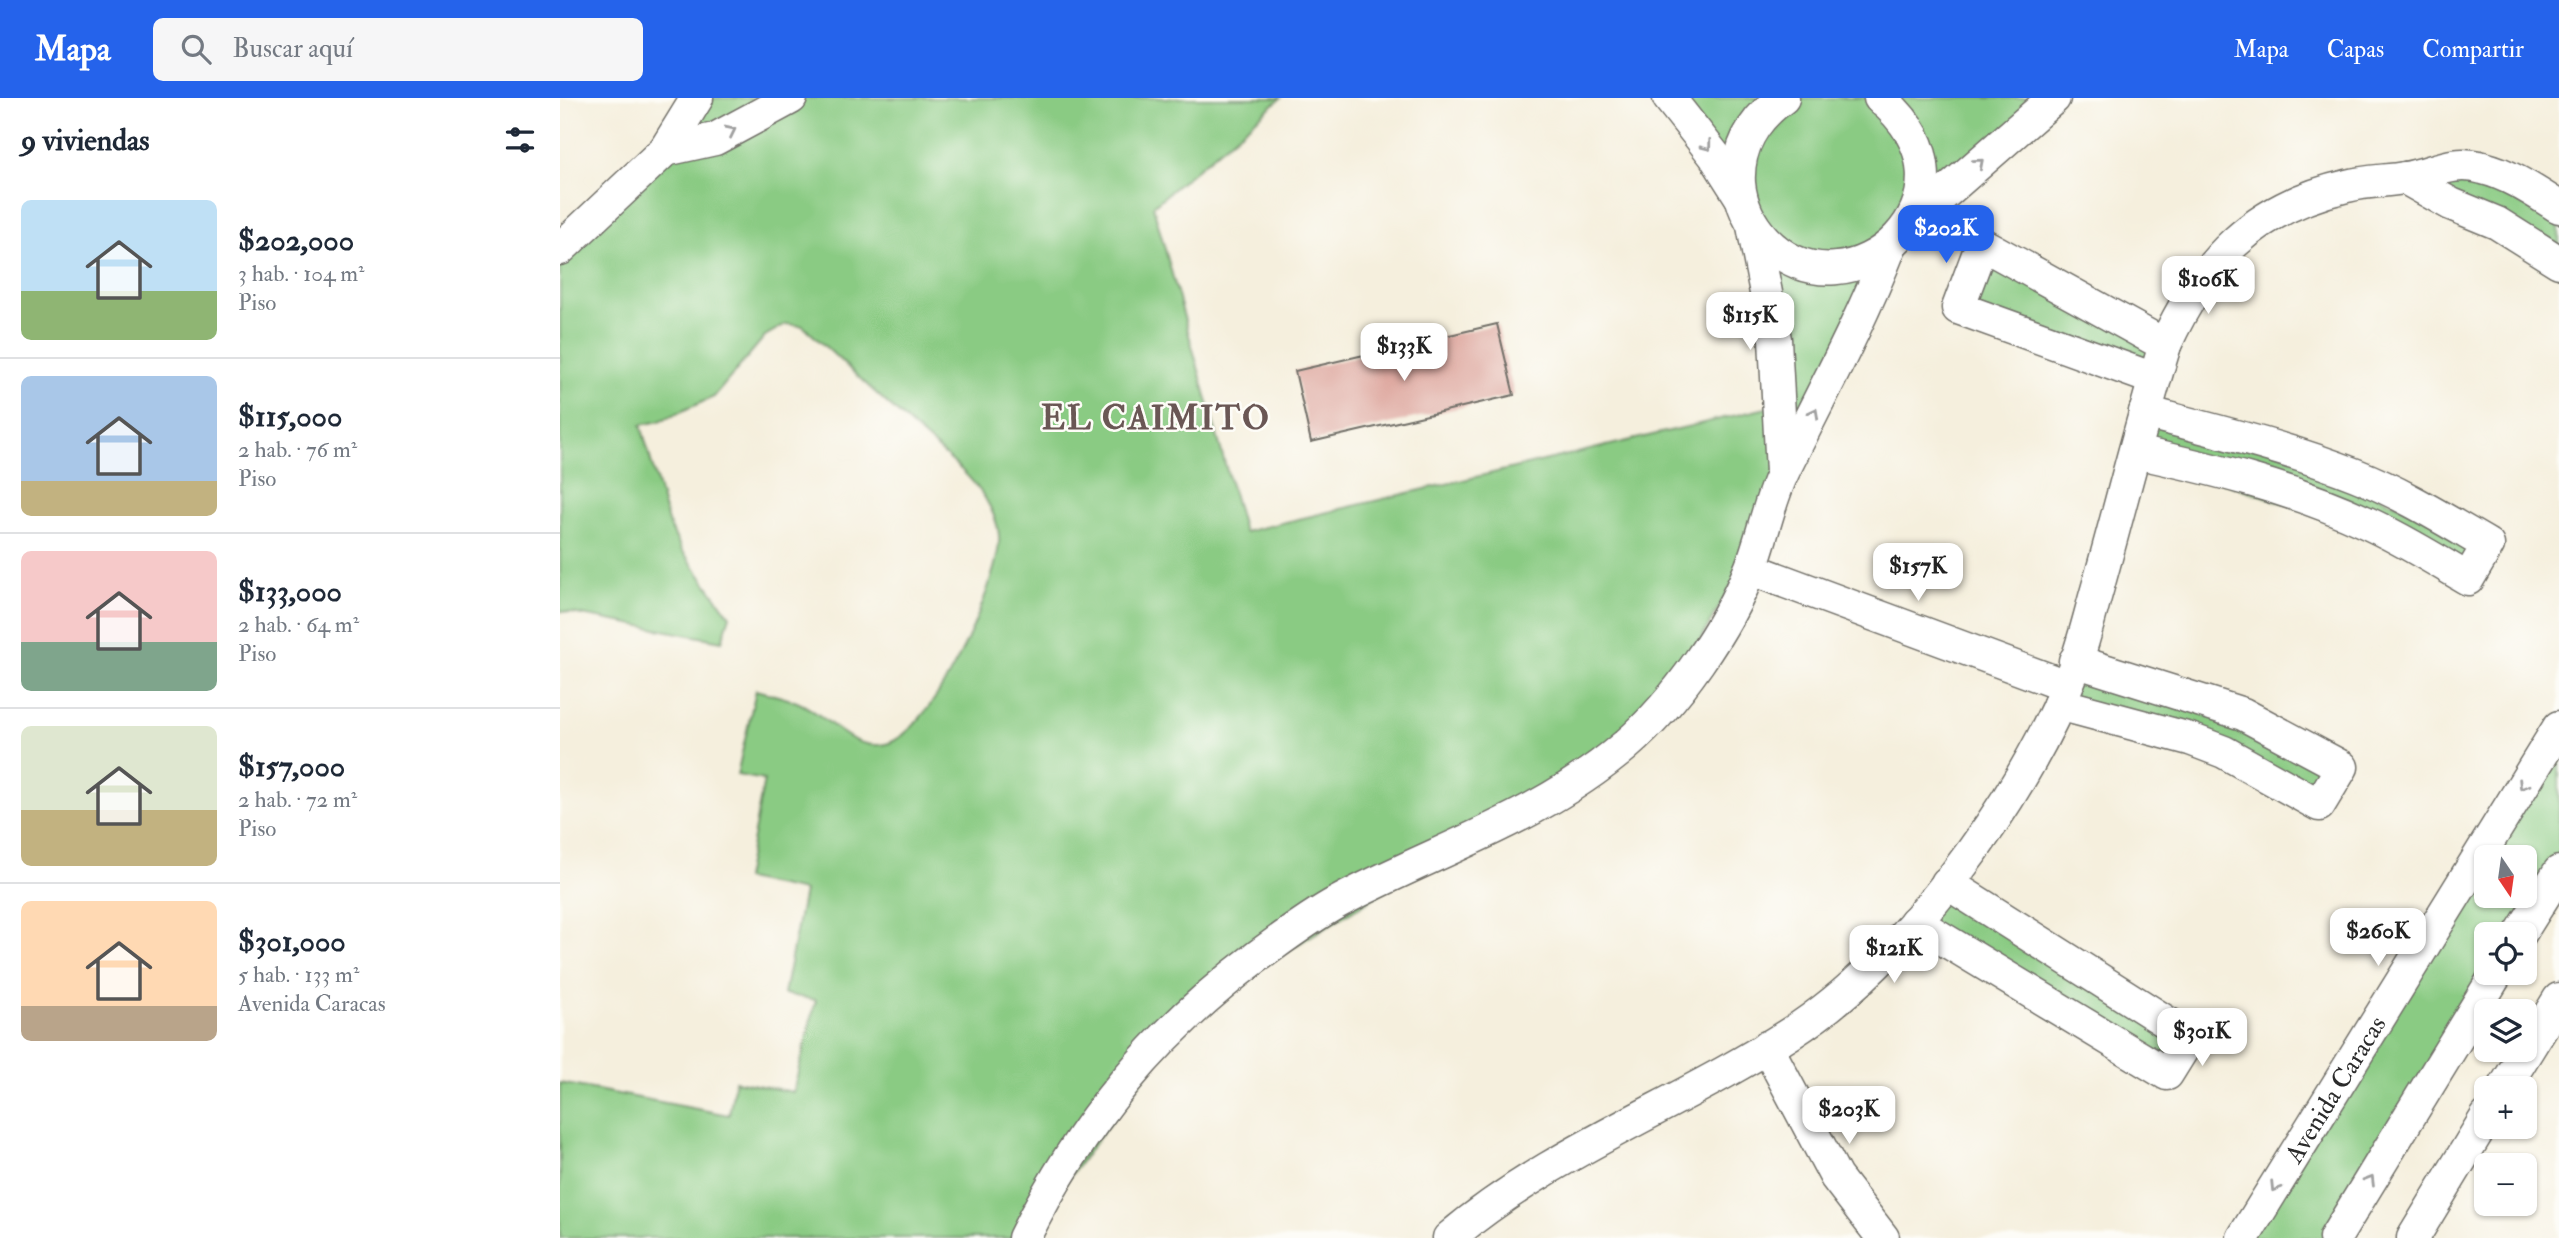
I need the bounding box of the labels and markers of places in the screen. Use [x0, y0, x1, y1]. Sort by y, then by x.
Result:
pin: $202K [1897, 206, 1995, 265]
pin: $106K [2159, 256, 2257, 316]
pin: $115K [1701, 292, 1799, 352]
pin: $133K [1355, 324, 1453, 383]
pin: $157K [1869, 544, 1967, 603]
pin: $260K [2329, 908, 2427, 968]
pin: $121K [1845, 926, 1943, 985]
pin: $301K [2153, 1009, 2251, 1068]
pin: $203K [1800, 1086, 1898, 1146]

